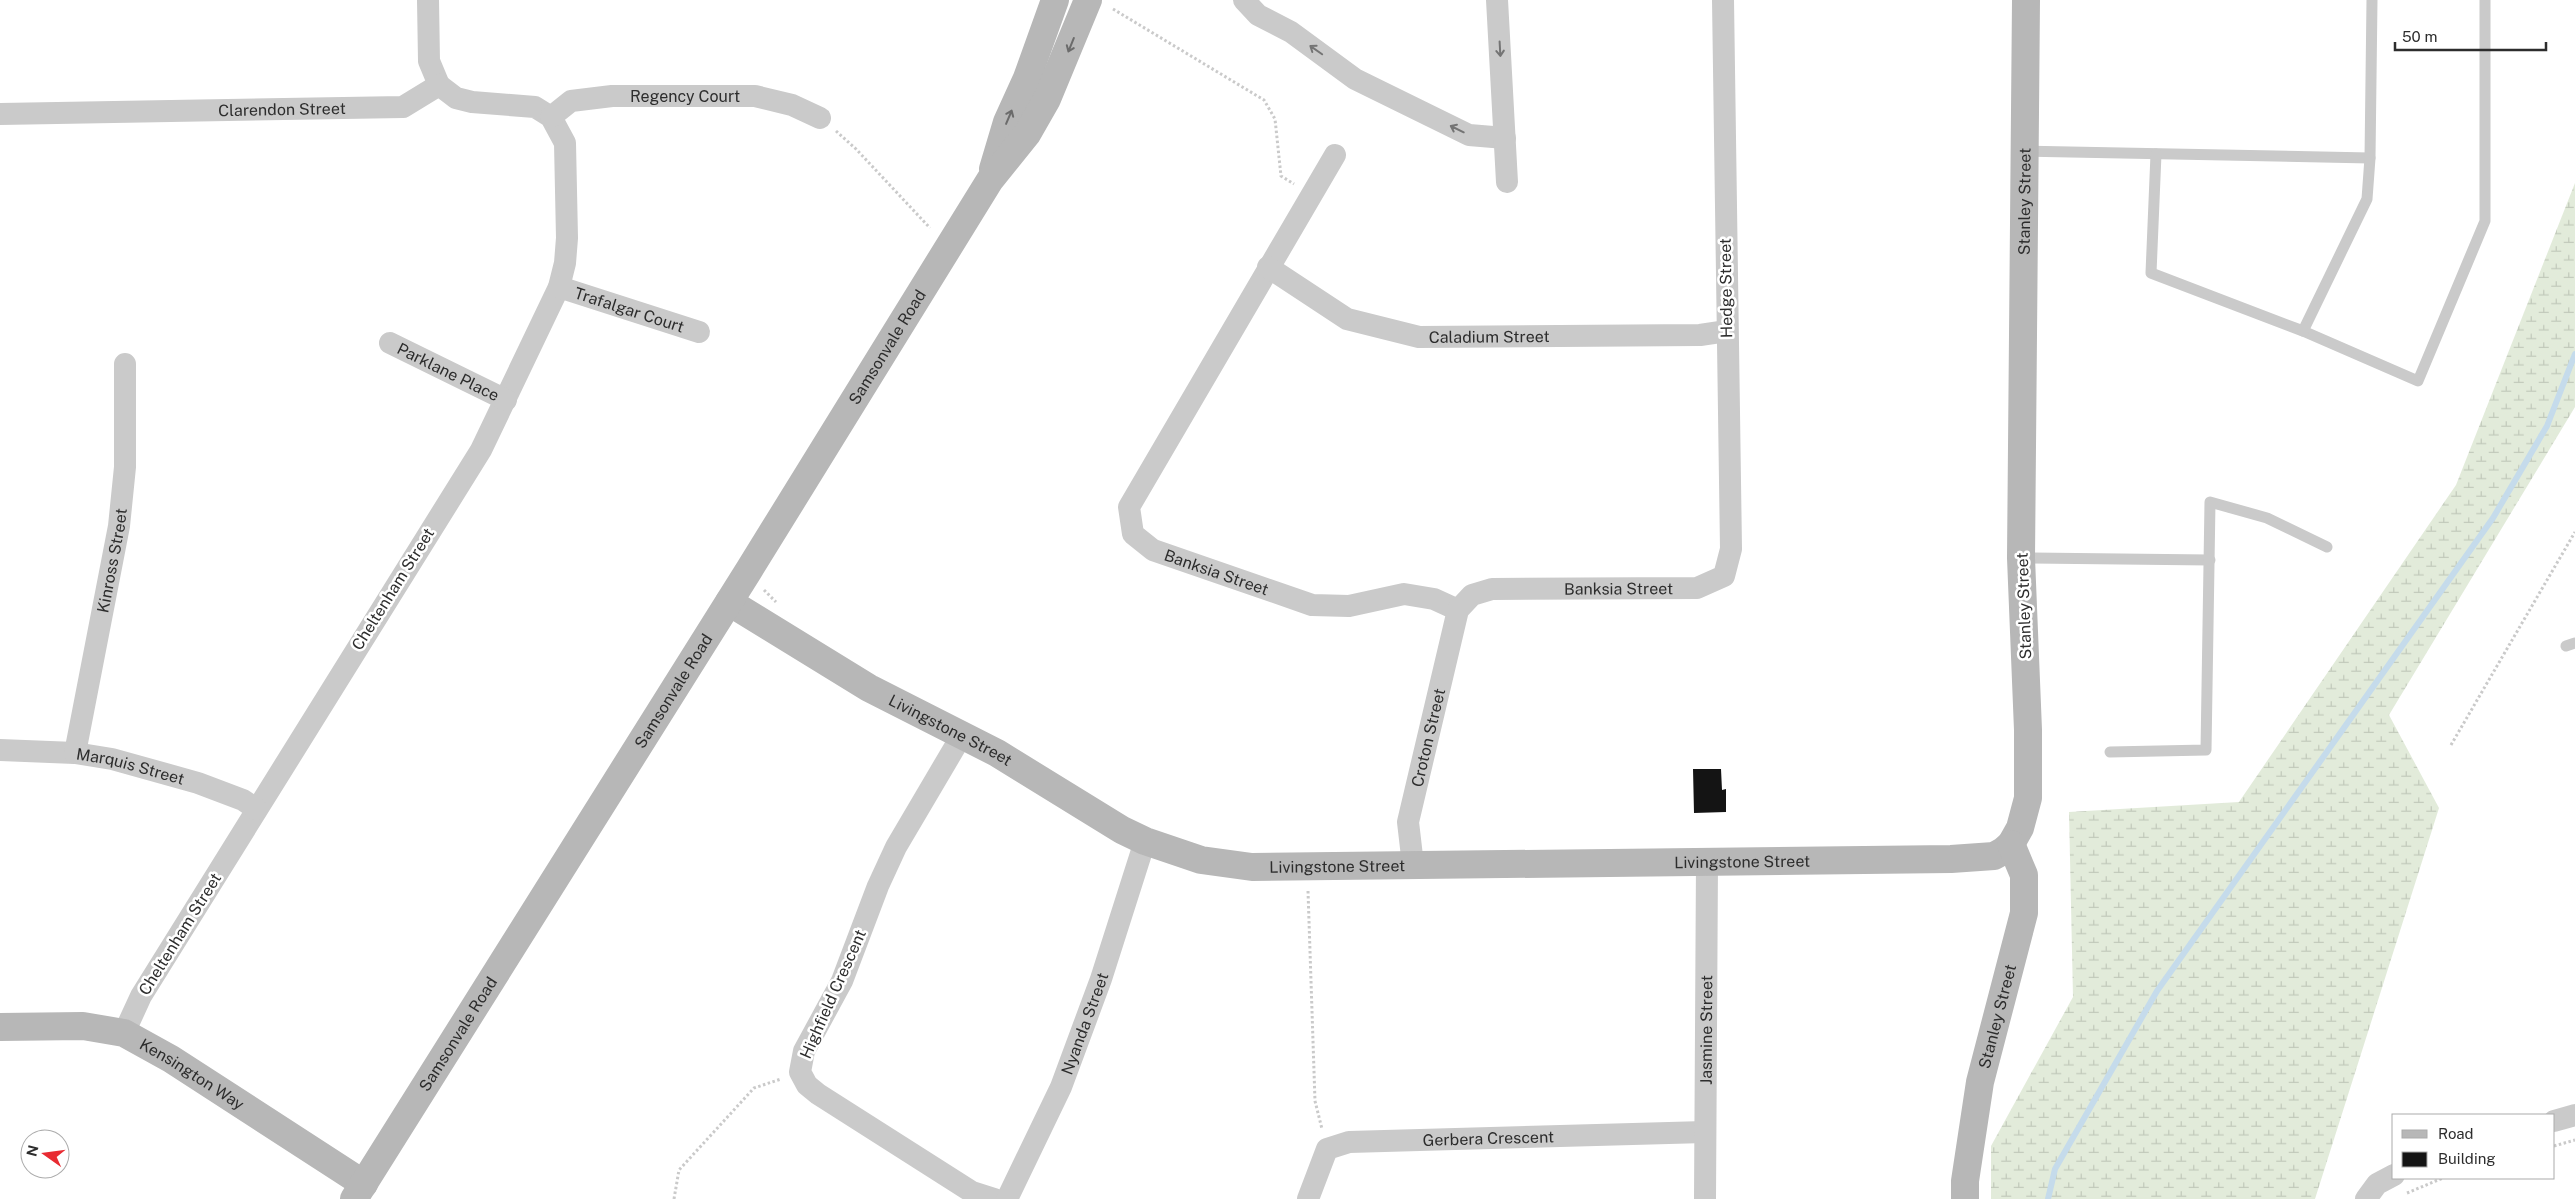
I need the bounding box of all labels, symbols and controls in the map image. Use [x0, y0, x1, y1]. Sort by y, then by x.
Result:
scale bar [2395, 20, 2546, 52]
text: 50 m [2402, 28, 2437, 45]
one-way arrow [1065, 38, 1074, 53]
one-way arrow [1495, 40, 1504, 56]
one-way arrow [1309, 45, 1323, 55]
street label: Regency Court [630, 87, 740, 106]
street label: Clarendon Street [218, 98, 346, 120]
one-way arrow [1005, 110, 1015, 125]
one-way arrow [1450, 124, 1465, 134]
street label: Stanley Street [2014, 148, 2034, 255]
street label: Hedge Street [1716, 238, 1736, 338]
street label: Trafalgar Court [572, 283, 687, 336]
street label: Samsonvale Road [844, 286, 929, 408]
street label: Caladium Street [1429, 327, 1550, 346]
street label: Parklane Place [394, 339, 503, 405]
street label: Kinross Street [93, 507, 130, 615]
street label: Cheltenham Street [348, 524, 438, 654]
street label: Banksia Street [1162, 545, 1271, 599]
street label: Stanley Street [2013, 552, 2035, 660]
street label: Banksia Street [1564, 579, 1673, 598]
street label: Samsonvale Road [630, 630, 716, 752]
street label: Croton Street [1407, 686, 1449, 789]
street label: Livingstone Street [886, 690, 1016, 770]
street label: Marquis Street [75, 744, 187, 788]
street label: Livingstone Street [1674, 851, 1810, 872]
street label: Livingstone Street [1269, 856, 1405, 876]
street label: Cheltenham Street [135, 869, 225, 999]
street label: Highfield Crescent [796, 926, 870, 1062]
street label: Stanley Street [1974, 962, 2020, 1071]
street label: Nyanda Street [1057, 970, 1112, 1077]
street label: Samsonvale Road [415, 973, 501, 1095]
street label: Jasmine Street [1696, 975, 1716, 1085]
street label: Kensington Way [137, 1034, 248, 1114]
legend [2392, 1114, 2555, 1179]
text: Road [2438, 1125, 2474, 1142]
street label: Gerbera Crescent [1422, 1127, 1554, 1149]
north arrow [20, 1129, 70, 1179]
text: N [23, 1144, 41, 1158]
text: Building [2438, 1150, 2496, 1167]

